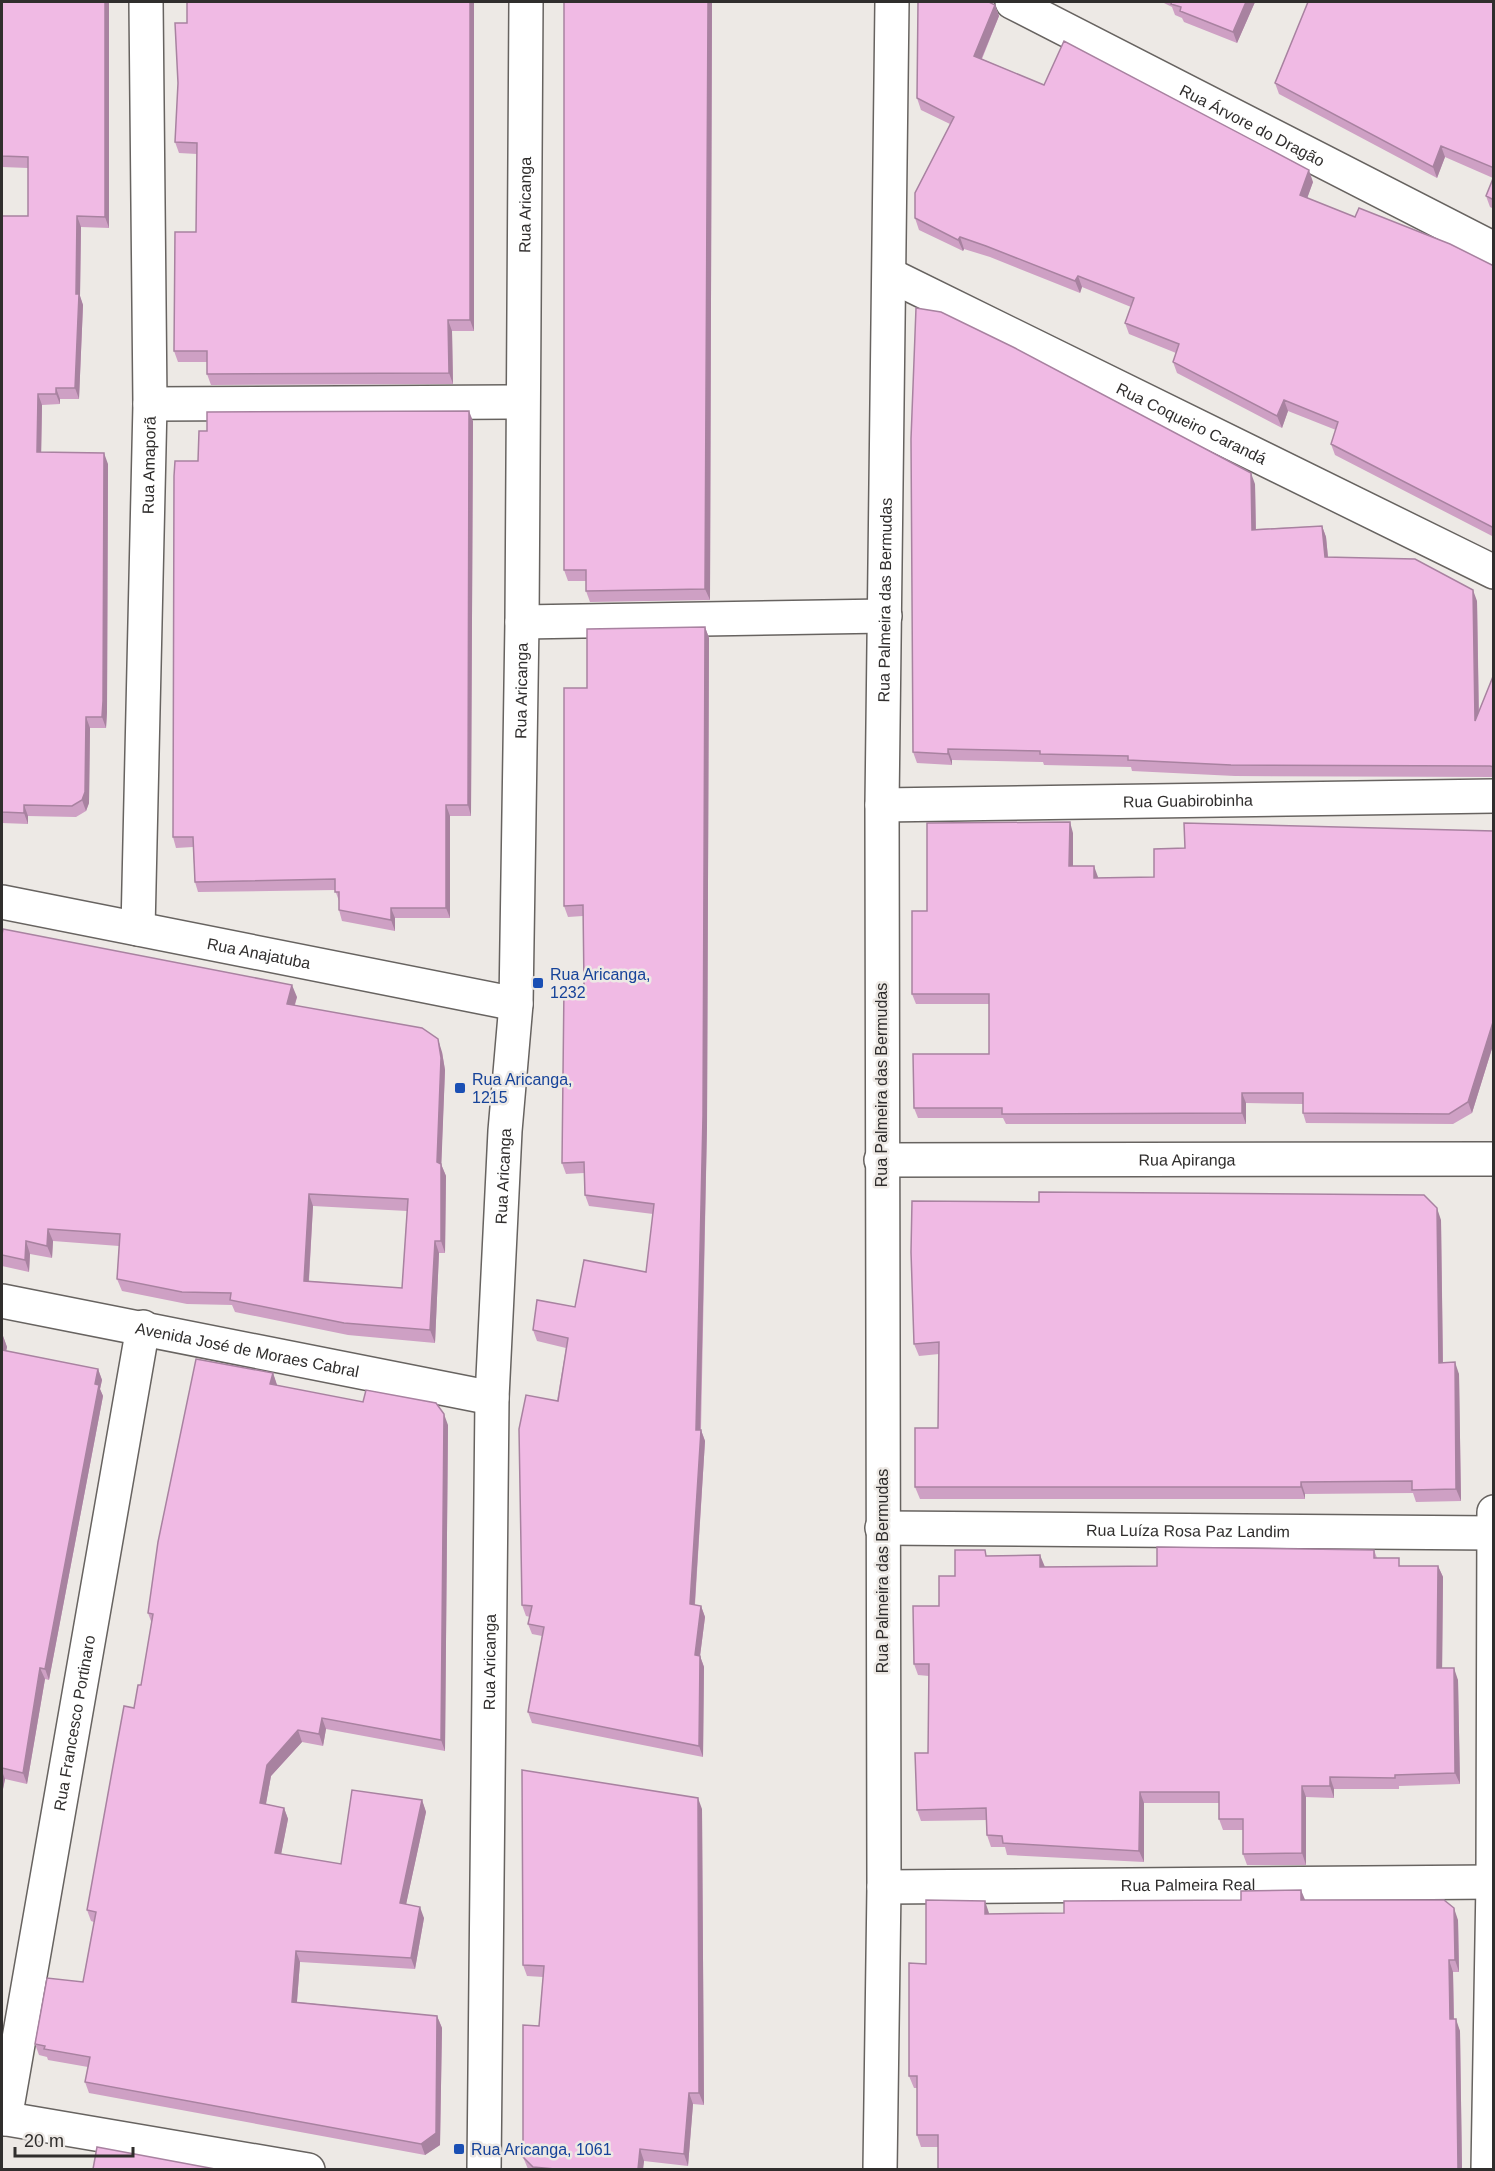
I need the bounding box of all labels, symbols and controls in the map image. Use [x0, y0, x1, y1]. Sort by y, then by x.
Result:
street label: Rua Árvore do Dragão [1177, 81, 1328, 169]
street label: Rua Aricanga [516, 157, 534, 253]
street label: Rua Coqueiro Carandá [1114, 379, 1269, 467]
street label: Rua Amaporã [139, 416, 158, 514]
street label: Rua Palmeira das Bermudas [875, 498, 894, 702]
street label: Rua Aricanga [512, 643, 530, 739]
street label: Rua Guabirobinha [1123, 791, 1253, 810]
street label: Rua Anajatuba [206, 934, 312, 972]
place label: Rua Aricanga, 1232 [550, 966, 651, 1001]
marker: Rua Aricanga, 1232 [531, 976, 545, 990]
street label: Rua Palmeira das Bermudas [873, 983, 890, 1187]
place label: Rua Aricanga, 1215 [472, 1071, 573, 1106]
marker: Rua Aricanga, 1215 [453, 1081, 467, 1095]
street label: Rua Aricanga [492, 1128, 514, 1225]
street label: Rua Apiranga [1138, 1151, 1236, 1168]
street label: Avenida José de Moraes Cabral [134, 1319, 361, 1380]
street label: Rua Palmeira das Bermudas [874, 1469, 891, 1673]
street label: Rua Luíza Rosa Paz Landim [1086, 1521, 1290, 1540]
street label: Rua Aricanga [480, 1614, 498, 1710]
street label: Rua Francesco Portinaro [50, 1634, 98, 1812]
street label: Rua Palmeira Real [1121, 1875, 1255, 1894]
scale bar [15, 2120, 134, 2158]
text: 20 m [24, 2131, 64, 2151]
place label: Rua Aricanga, 1061 [471, 2141, 612, 2158]
marker: Rua Aricanga, 1061 [452, 2142, 466, 2156]

